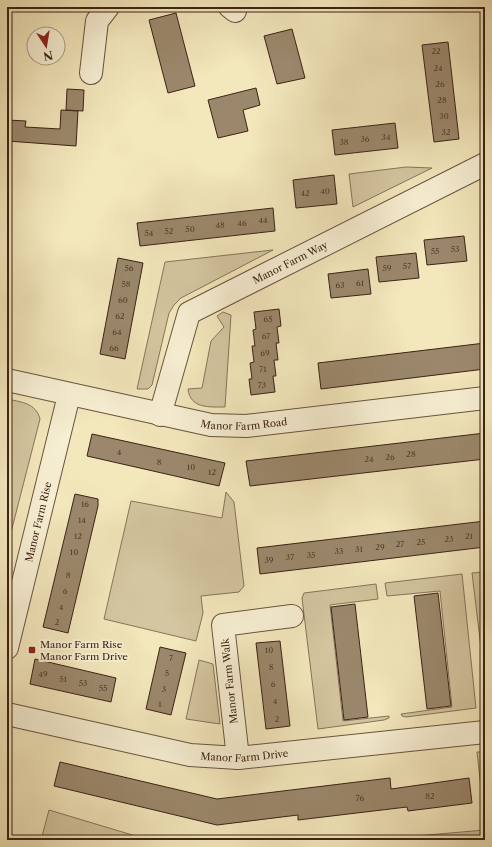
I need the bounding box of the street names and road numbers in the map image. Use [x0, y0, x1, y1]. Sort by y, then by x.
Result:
street label: Manor Farm Way [250, 238, 330, 287]
street label: Manor Farm Road [199, 415, 288, 433]
street label: Manor Farm Rise [22, 480, 55, 563]
street label: Manor Farm Walk [218, 636, 240, 724]
street label: Manor Farm Drive [200, 747, 289, 765]

